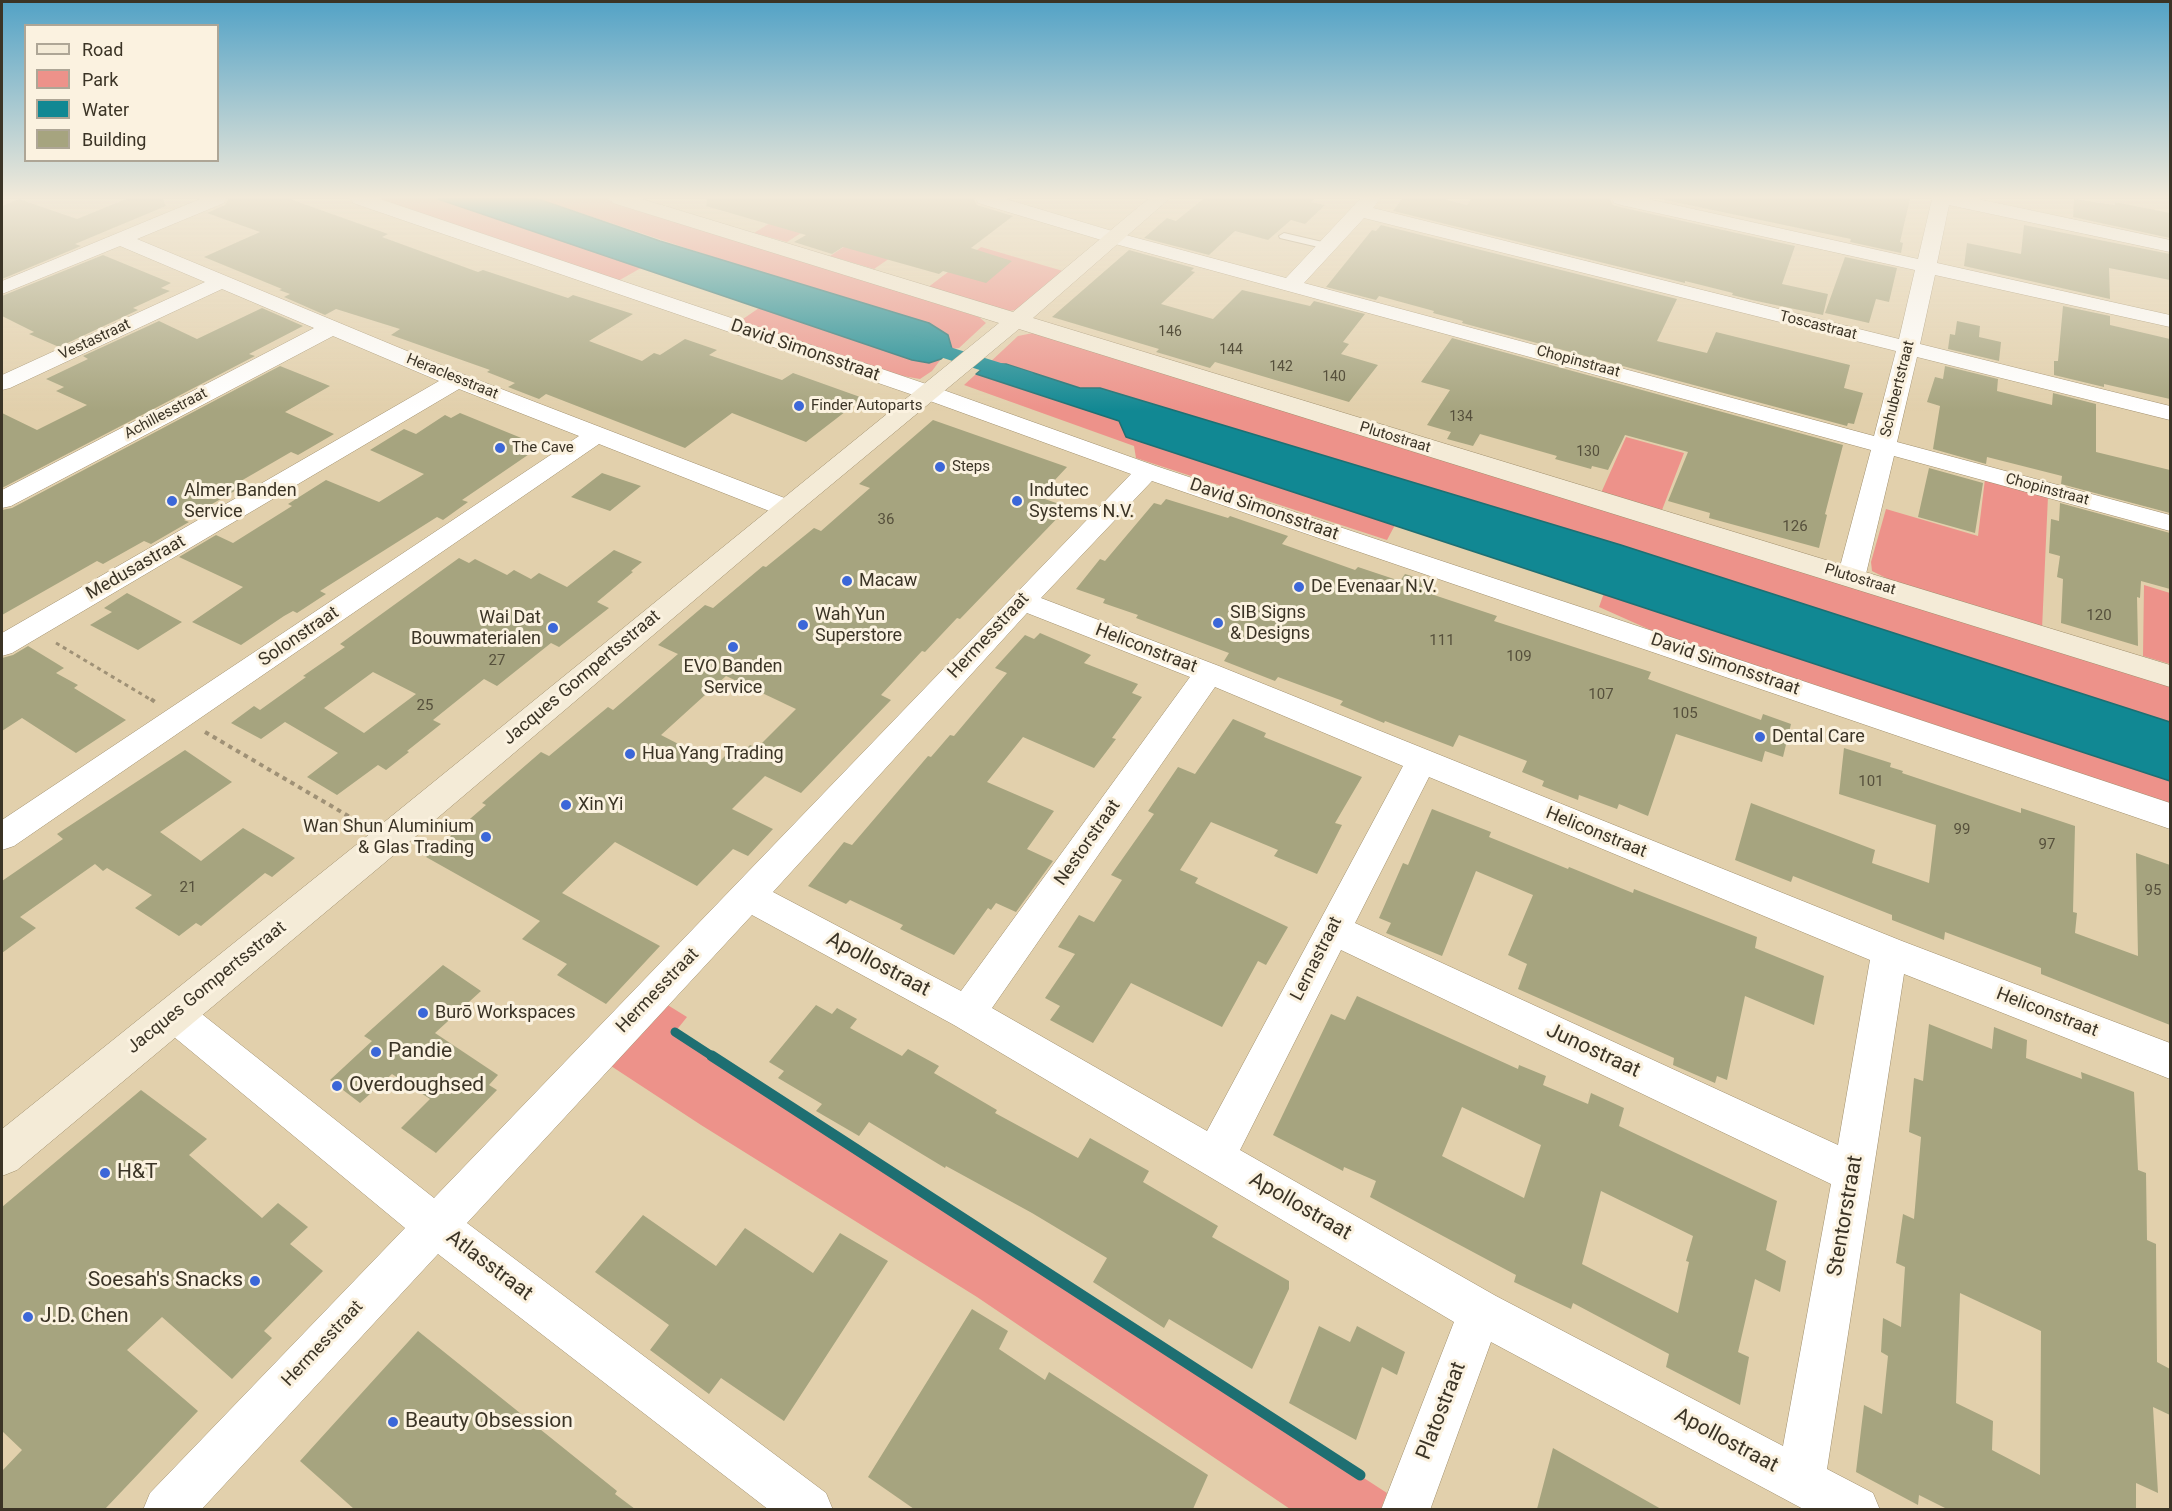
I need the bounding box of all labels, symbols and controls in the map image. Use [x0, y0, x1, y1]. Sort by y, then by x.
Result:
legend [24, 24, 219, 162]
text: Road [82, 39, 123, 60]
text: Park [82, 69, 118, 90]
text: Water [82, 99, 129, 120]
text: Building [82, 129, 146, 150]
street label: Toscastraat [1777, 308, 1859, 344]
street label: David Simonsstraat [728, 315, 882, 387]
street label: Vestastraat [56, 316, 134, 364]
house number: 146 [1158, 324, 1182, 340]
street label: Schubertstraat [1877, 339, 1919, 439]
house number: 144 [1219, 342, 1243, 358]
street label: Chopinstraat [1534, 342, 1622, 382]
street label: Heraclesstraat [403, 350, 501, 404]
house number: 142 [1269, 359, 1293, 375]
house number: 140 [1322, 369, 1346, 385]
street label: Achillesstraat [122, 385, 210, 443]
place label: Finder Autoparts [811, 397, 922, 415]
marker: Finder Autoparts [792, 399, 806, 413]
house number: 134 [1449, 409, 1473, 425]
street label: Plutostraat [1357, 419, 1433, 457]
place label: The Cave [512, 439, 574, 457]
marker: The Cave [493, 441, 507, 455]
house number: 130 [1576, 444, 1600, 460]
place label: Steps [952, 458, 990, 476]
marker: Steps [933, 460, 947, 474]
street label: Chopinstraat [2003, 470, 2091, 510]
street label: David Simonsstraat [1187, 474, 1341, 546]
place label: Almer Banden Service [184, 480, 297, 522]
place label: Indutec Systems N.V. [1029, 480, 1134, 522]
marker: Almer Banden Service [165, 494, 179, 508]
marker: Indutec Systems N.V. [1010, 494, 1024, 508]
house number: 36 [878, 511, 894, 529]
house number: 126 [1782, 518, 1808, 536]
street label: Medusastraat [83, 531, 189, 605]
street label: Plutostraat [1822, 561, 1898, 599]
place label: Macaw [859, 570, 917, 592]
marker: Macaw [840, 574, 854, 588]
place label: De Evenaar N.V. [1311, 576, 1437, 598]
marker: De Evenaar N.V. [1292, 580, 1306, 594]
street label: Hermesstraat [944, 589, 1034, 683]
street label: Solonstraat [255, 602, 343, 672]
place label: SIB Signs & Designs [1230, 602, 1310, 644]
place label: Wah Yun Superstore [815, 604, 902, 646]
street label: Jacques Gompertsstraat [499, 606, 665, 750]
place label: Wai Dat Bouwmaterialen [411, 607, 541, 650]
house number: 120 [2086, 607, 2112, 625]
marker: SIB Signs & Designs [1211, 616, 1225, 630]
marker: Wah Yun Superstore [796, 618, 810, 632]
street label: Heliconstraat [1092, 620, 1200, 678]
marker: Wai Dat Bouwmaterialen [546, 621, 560, 635]
street label: David Simonsstraat [1648, 629, 1802, 701]
house number: 111 [1429, 632, 1455, 650]
marker: EVO Banden Service [726, 640, 740, 654]
house number: 109 [1506, 648, 1532, 666]
house number: 27 [489, 652, 505, 670]
place label: EVO Banden Service [683, 656, 783, 698]
house number: 107 [1588, 686, 1614, 704]
house number: 25 [417, 697, 433, 715]
house number: 105 [1672, 705, 1698, 723]
place label: Dental Care [1772, 726, 1865, 748]
marker: Dental Care [1753, 730, 1767, 744]
place label: Hua Yang Trading [642, 743, 784, 765]
marker: Hua Yang Trading [623, 747, 637, 761]
house number: 101 [1858, 773, 1884, 791]
place label: Xin Yi [578, 794, 623, 816]
street label: Nestorstraat [1050, 796, 1126, 890]
marker: Xin Yi [559, 798, 573, 812]
street label: Heliconstraat [1542, 803, 1650, 863]
place label: Wan Shun Aluminium & Glas Trading [303, 816, 474, 858]
house number: 99 [1954, 821, 1970, 839]
marker: Wan Shun Aluminium & Glas Trading [479, 830, 493, 844]
house number: 97 [2039, 836, 2055, 854]
house number: 21 [180, 879, 196, 897]
house number: 95 [2145, 882, 2161, 900]
street label: Lernastraat [1287, 913, 1347, 1005]
street label: Jacques Gompertsstraat [123, 917, 291, 1059]
street label: Apollostraat [822, 927, 934, 1003]
street label: Hermesstraat [612, 944, 704, 1038]
street label: Heliconstraat [1993, 984, 2101, 1042]
place label: Burō Workspaces [435, 1002, 575, 1024]
marker: Burō Workspaces [416, 1006, 430, 1020]
street label: Junostraat [1542, 1018, 1644, 1084]
place label: Pandie [388, 1039, 452, 1065]
marker: Pandie [369, 1045, 383, 1059]
place label: Overdoughsed [349, 1073, 484, 1099]
marker: Overdoughsed [330, 1079, 344, 1093]
street label: Stentorstraat [1823, 1154, 1869, 1278]
place label: H&T [117, 1160, 158, 1186]
marker: H&T [98, 1166, 112, 1180]
street label: Apollostraat [1244, 1168, 1356, 1246]
street label: Atlasstraat [441, 1225, 537, 1307]
place label: Soesah's Snacks [88, 1268, 243, 1294]
marker: Soesah's Snacks [248, 1274, 262, 1288]
street label: Hermesstraat [278, 1297, 368, 1391]
place label: J.D. Chen [40, 1304, 129, 1330]
marker: J.D. Chen [21, 1310, 35, 1324]
street label: Platostraat [1412, 1359, 1472, 1463]
street label: Apollostraat [1670, 1403, 1782, 1479]
place label: Beauty Obsession [405, 1409, 573, 1435]
marker: Beauty Obsession [386, 1415, 400, 1429]

